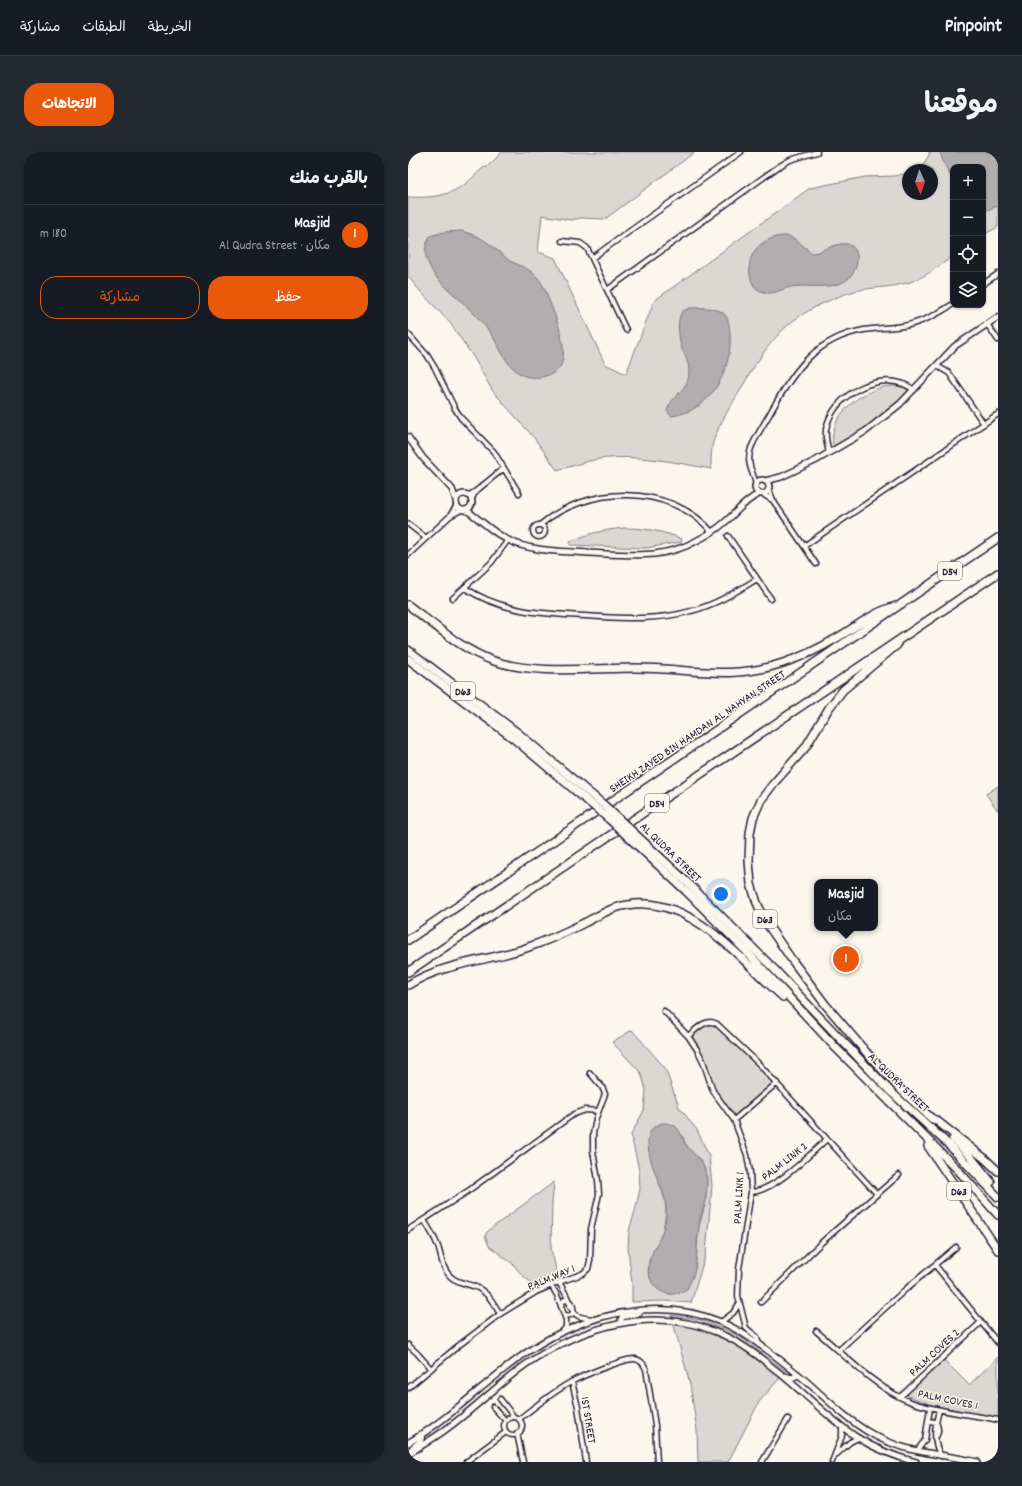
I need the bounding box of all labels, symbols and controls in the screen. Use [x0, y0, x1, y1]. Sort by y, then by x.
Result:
text: Pinpoint [945, 14, 1002, 41]
text: مشاركة [20, 18, 60, 38]
text: الطبقات [82, 18, 126, 38]
text: الخريطة [148, 18, 191, 38]
button: الاتجاهات [24, 83, 114, 126]
text: موقعنا [924, 87, 998, 127]
north arrow [902, 164, 938, 200]
map controls [950, 164, 986, 308]
button: + [950, 164, 986, 200]
text: بالقرب منك [290, 168, 368, 192]
button: − [950, 200, 986, 236]
text: Masjid [294, 213, 330, 235]
text: 180 m [40, 225, 67, 244]
text: 1 [354, 225, 356, 244]
button: locate [950, 236, 986, 272]
text: مكان · Al Qudra Street [219, 237, 330, 256]
button: layers [950, 272, 986, 308]
button: مشاركة [40, 276, 200, 319]
button: حفظ [208, 276, 368, 319]
road number: D54 [938, 562, 962, 580]
street label: SHEIKH ZAYED BIN HAMDAN AL NAHYAN STREET [606, 667, 789, 798]
road number: D63 [451, 682, 475, 700]
road number: D54 [645, 794, 669, 812]
street label: AL QUDRA STREET [635, 819, 705, 887]
popup [814, 879, 878, 931]
your location [711, 884, 731, 904]
text: Masjid [828, 884, 864, 906]
text: مكان [828, 908, 852, 927]
road number: D63 [753, 910, 777, 928]
pin: 1 [833, 944, 859, 974]
street label: AL QUDRA STREET [863, 1049, 933, 1117]
street label: PALM LINK 2 [758, 1139, 812, 1186]
street label: PALM LINK 1 [730, 1172, 749, 1225]
road number: D63 [947, 1182, 971, 1200]
street label: PALM WAY 1 [525, 1261, 578, 1296]
street label: PALM COVES 2 [906, 1325, 964, 1381]
street label: PALM COVES 1 [916, 1386, 979, 1415]
street label: 1ST STREET [575, 1396, 600, 1445]

